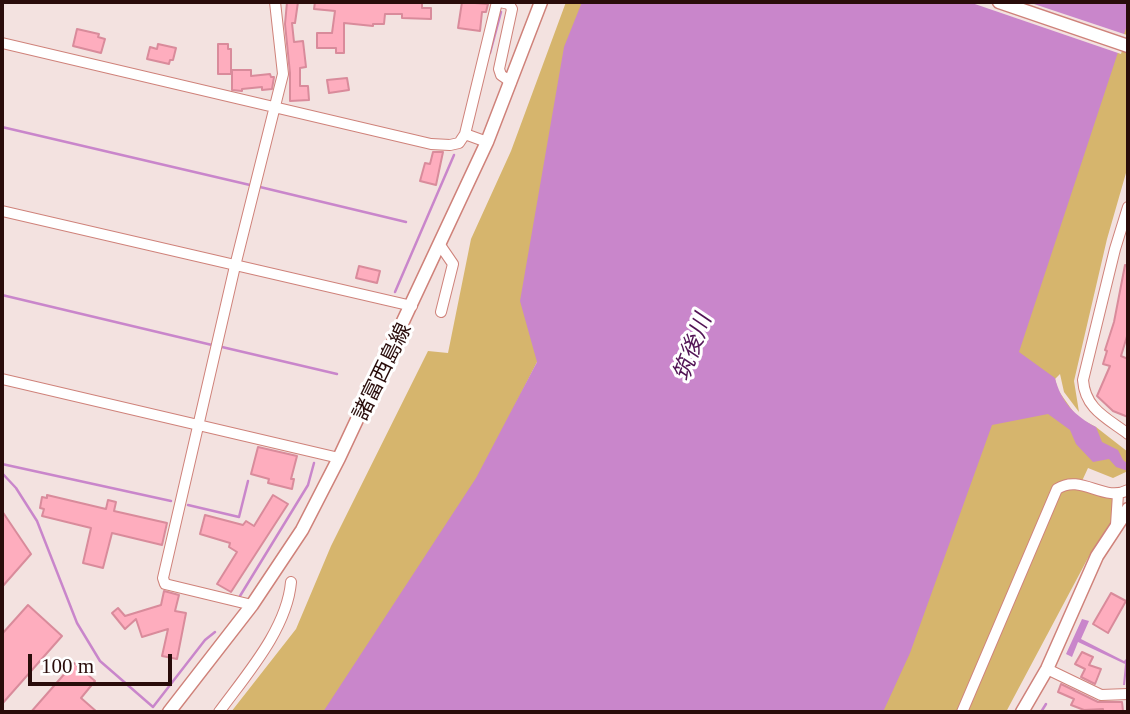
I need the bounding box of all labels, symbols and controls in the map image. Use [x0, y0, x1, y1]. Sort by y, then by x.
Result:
water label: 筑後川 [666, 310, 716, 384]
street label: 諸富西島線 [347, 318, 415, 424]
scale bar [32, 640, 175, 684]
text: 100 m [41, 654, 94, 678]

